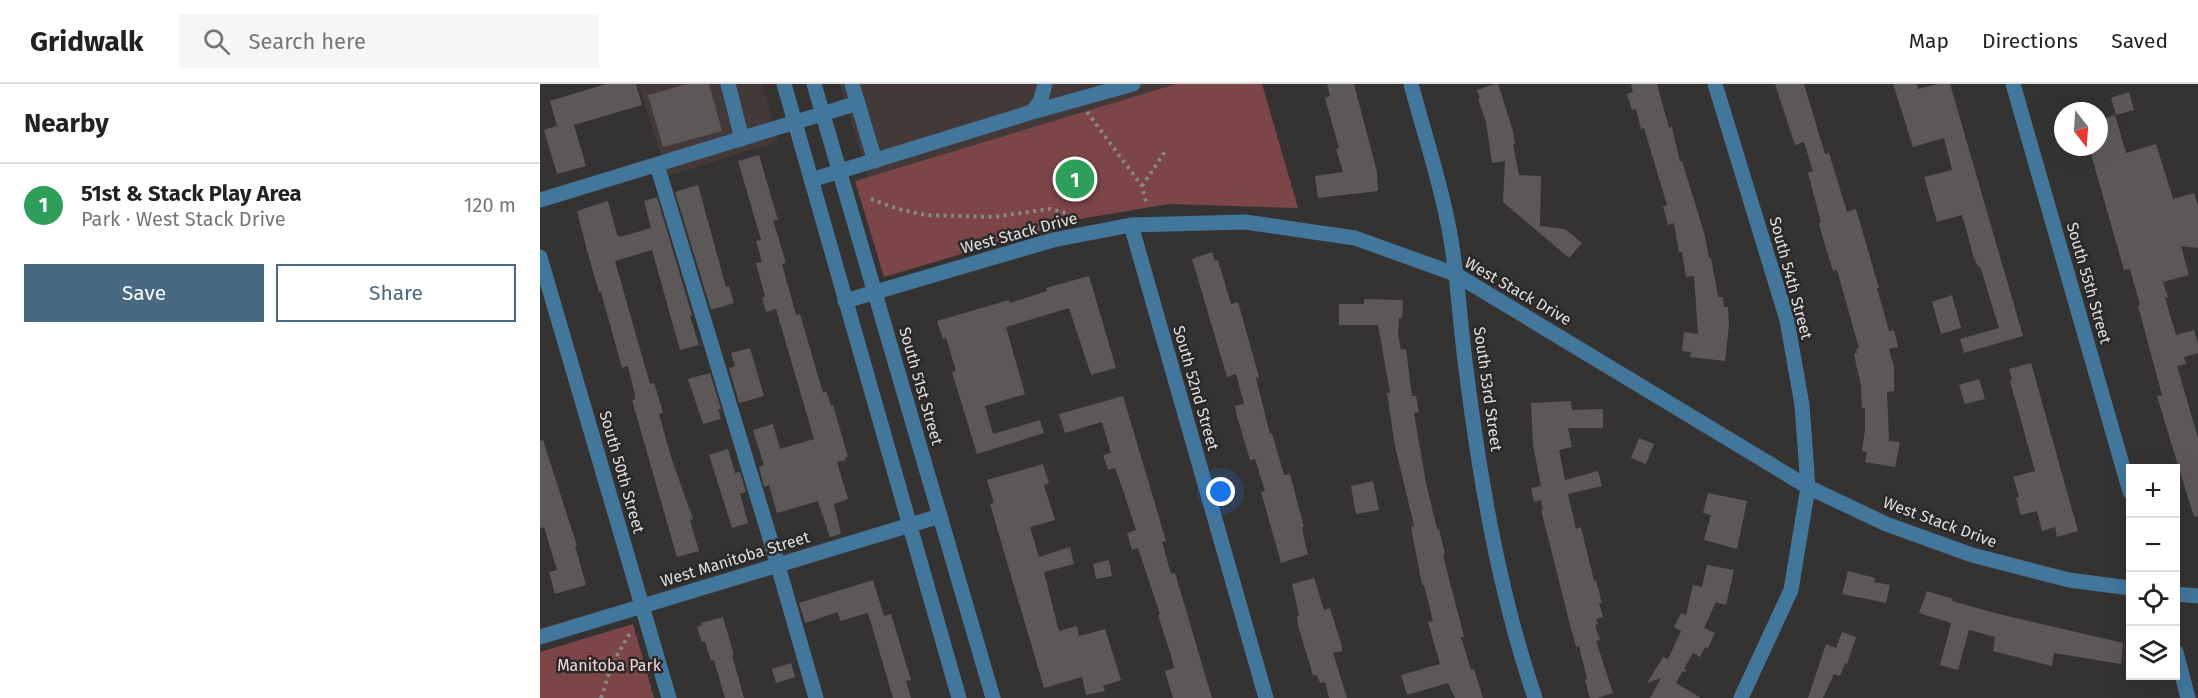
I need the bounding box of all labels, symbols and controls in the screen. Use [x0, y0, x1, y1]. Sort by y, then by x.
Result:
search box [179, 14, 599, 68]
text: Gridwalk [30, 25, 143, 58]
icon: search [200, 25, 233, 58]
text: Search here [248, 28, 366, 55]
text: Map [1909, 28, 1949, 54]
text: Directions [1982, 28, 2078, 54]
text: Saved [2111, 28, 2168, 54]
north arrow [2054, 102, 2108, 156]
text: Nearby [24, 108, 109, 139]
pin: 1 [1056, 156, 1094, 202]
text: 51st & Stack Play Area [81, 180, 302, 207]
text: 1 [39, 193, 48, 217]
text: 120 m [464, 193, 516, 217]
text: Park · West Stack Drive [81, 207, 286, 231]
street label: West Stack Drive [959, 208, 1079, 258]
street label: South 54th Street [1766, 215, 1817, 342]
street label: South 55th Street [2063, 220, 2115, 346]
street label: West Stack Drive [1461, 253, 1575, 329]
button: Save [24, 264, 264, 322]
button: Share [276, 264, 516, 322]
street label: South 52nd Street [1169, 323, 1223, 453]
street label: South 51st Street [895, 325, 947, 447]
street label: South 53rd Street [1470, 325, 1506, 453]
street label: South 50th Street [595, 409, 649, 536]
map controls [2126, 464, 2180, 680]
button: + [2126, 464, 2180, 518]
your location [1206, 477, 1235, 506]
street label: West Stack Drive [1880, 493, 2000, 551]
button: − [2126, 518, 2180, 572]
street label: West Manitoba Street [658, 527, 812, 591]
button: locate [2126, 572, 2180, 626]
button: layers [2126, 626, 2180, 680]
park label: Manitoba Park [557, 656, 662, 675]

